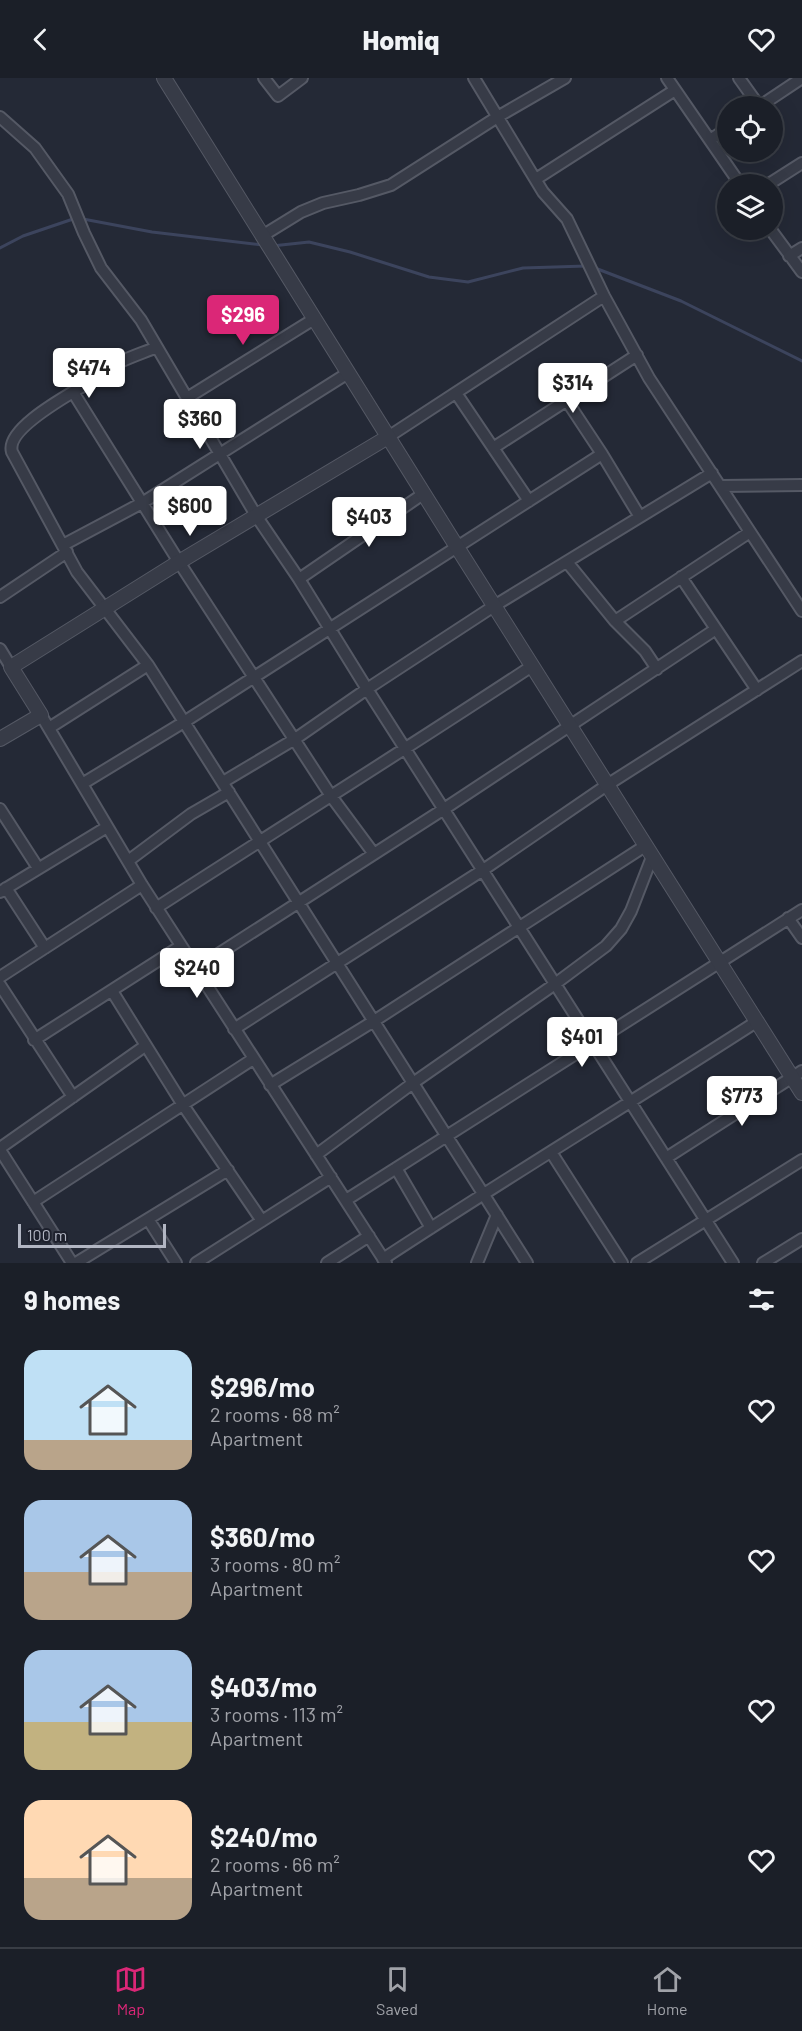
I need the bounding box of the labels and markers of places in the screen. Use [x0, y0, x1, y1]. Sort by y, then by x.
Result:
pin: $296 [207, 295, 279, 346]
pin: $474 [53, 348, 125, 399]
pin: $314 [537, 363, 609, 414]
pin: $360 [164, 399, 236, 450]
pin: $600 [154, 486, 226, 537]
pin: $403 [333, 497, 405, 548]
pin: $240 [161, 948, 233, 999]
pin: $401 [546, 1017, 618, 1068]
pin: $773 [706, 1076, 778, 1127]

